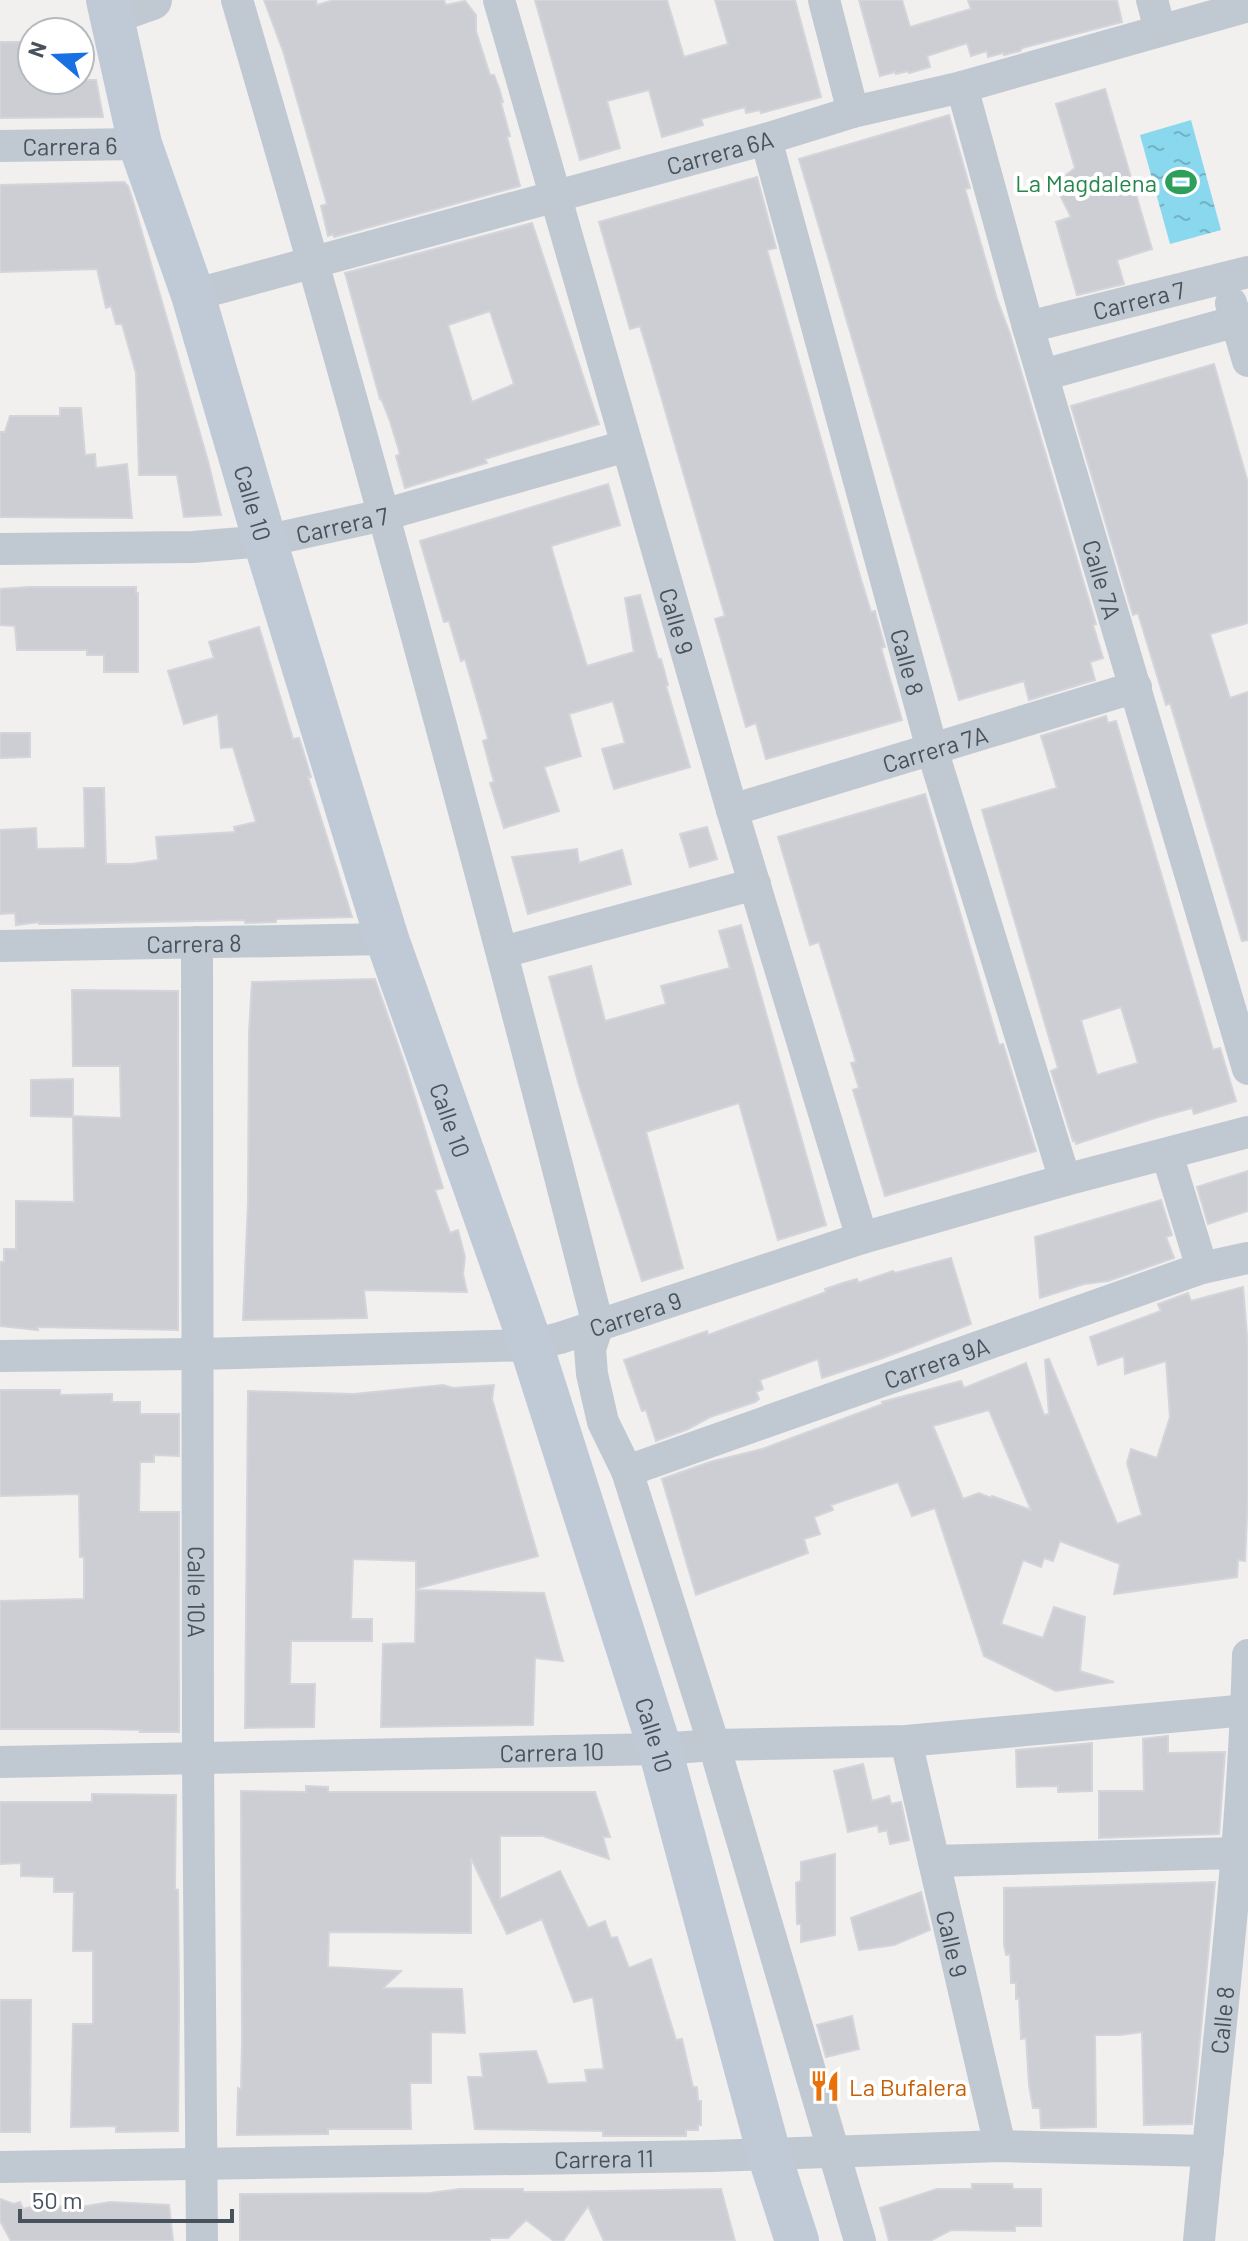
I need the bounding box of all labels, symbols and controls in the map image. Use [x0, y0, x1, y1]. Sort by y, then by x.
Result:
north arrow [16, 16, 96, 96]
text: N [21, 38, 51, 60]
street label: Carrera 6A [663, 123, 776, 180]
street label: Carrera 6 [22, 130, 118, 160]
sports icon: La Magdalena [1164, 165, 1198, 199]
place label: La Magdalena [1015, 168, 1157, 197]
street label: Carrera 7 [1089, 274, 1188, 325]
street label: Calle 10 [229, 462, 279, 544]
street label: Carrera 7 [293, 500, 391, 548]
street label: Calle 7A [1077, 536, 1128, 622]
street label: Calle 9 [654, 584, 701, 657]
street label: Calle 8 [885, 625, 931, 699]
street label: Carrera 7A [879, 719, 991, 778]
street label: Carrera 8 [146, 927, 242, 958]
street label: Calle 10 [425, 1079, 478, 1161]
street label: Carrera 9 [585, 1284, 685, 1342]
street label: Carrera 9A [880, 1330, 993, 1394]
street label: Calle 10A [183, 1546, 212, 1638]
street label: Calle 10 [630, 1693, 680, 1776]
street label: Carrera 10 [499, 1736, 604, 1767]
street label: Calle 9 [931, 1907, 975, 1980]
street label: Calle 8 [1203, 1985, 1239, 2055]
restaurant icon: La Bufalera [808, 2069, 842, 2103]
place label: La Bufalera [849, 2072, 967, 2101]
street label: Carrera 11 [554, 2142, 654, 2173]
scale bar [20, 2173, 232, 2223]
text: 50 m [32, 2185, 83, 2214]

